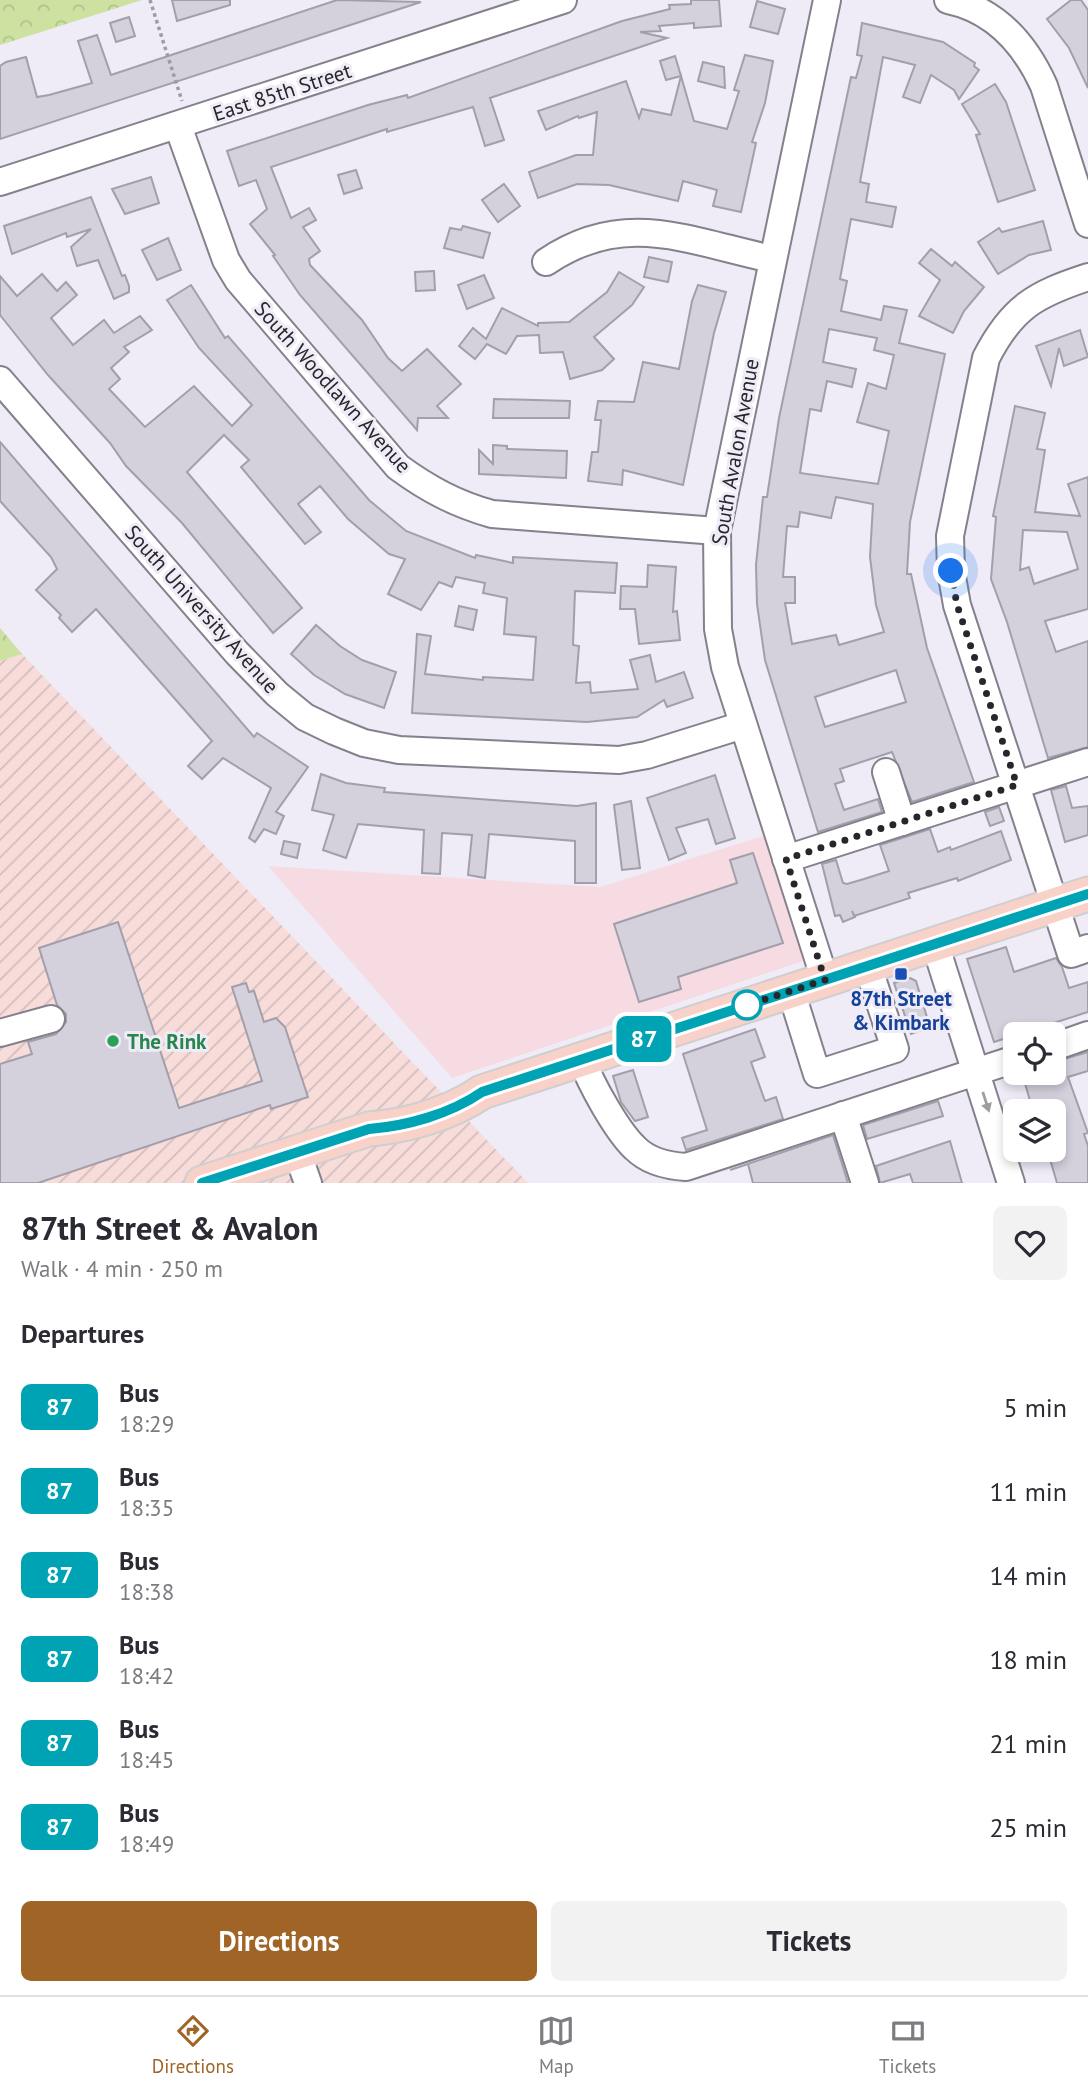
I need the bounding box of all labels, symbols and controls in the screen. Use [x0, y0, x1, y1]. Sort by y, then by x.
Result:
street label: East 85th Street [209, 57, 355, 127]
street label: South Woodlawn Avenue [249, 296, 417, 478]
street label: South Avalon Avenue [705, 357, 765, 547]
street label: South University Avenue [119, 519, 285, 699]
your location [933, 553, 968, 588]
marker: 87th Street & Kimbark [893, 966, 909, 982]
place label: 87th Street & Kimbark [850, 985, 952, 1036]
unlabelled marker [732, 990, 762, 1020]
line badge: 87 [612, 1016, 676, 1062]
map controls [1003, 1022, 1066, 1162]
button: locate [1003, 1022, 1066, 1085]
text: 87 [630, 1023, 658, 1054]
place label: The Rink [127, 1028, 207, 1055]
marker: The Rink [105, 1033, 121, 1049]
one-way arrow [981, 1092, 991, 1113]
button: layers [1003, 1099, 1066, 1162]
text: 87th Street & Avalon [21, 1206, 319, 1249]
button: heart [993, 1206, 1067, 1280]
text: Walk · 4 min · 250 m [21, 1254, 223, 1283]
text: Departures [21, 1317, 144, 1350]
text: Bus [119, 1376, 159, 1409]
text: 87 [46, 1391, 73, 1422]
text: 5 min [1004, 1391, 1067, 1424]
text: 18:29 [119, 1409, 174, 1438]
text: Bus [119, 1460, 159, 1493]
text: 87 [46, 1475, 73, 1506]
text: 11 min [989, 1475, 1067, 1508]
text: 18:35 [119, 1493, 174, 1522]
text: Bus [119, 1544, 159, 1577]
text: 87 [46, 1559, 73, 1590]
text: 14 min [989, 1559, 1067, 1592]
text: 18:38 [119, 1577, 174, 1606]
text: Bus [119, 1628, 159, 1661]
text: 87 [46, 1643, 73, 1674]
text: 18 min [989, 1643, 1067, 1676]
text: 18:42 [119, 1661, 174, 1690]
text: Bus [119, 1712, 159, 1745]
text: 87 [46, 1727, 73, 1758]
text: 21 min [989, 1727, 1067, 1760]
text: 18:45 [119, 1745, 174, 1774]
text: Bus [119, 1796, 159, 1829]
text: 87 [46, 1811, 73, 1842]
text: 25 min [989, 1811, 1067, 1844]
text: 18:49 [119, 1829, 174, 1858]
button: Directions [21, 1901, 537, 1981]
button: Tickets [551, 1901, 1067, 1981]
tab: Directions [152, 2012, 234, 2078]
tab: Map [537, 2012, 575, 2078]
tab: Tickets [879, 2012, 936, 2078]

